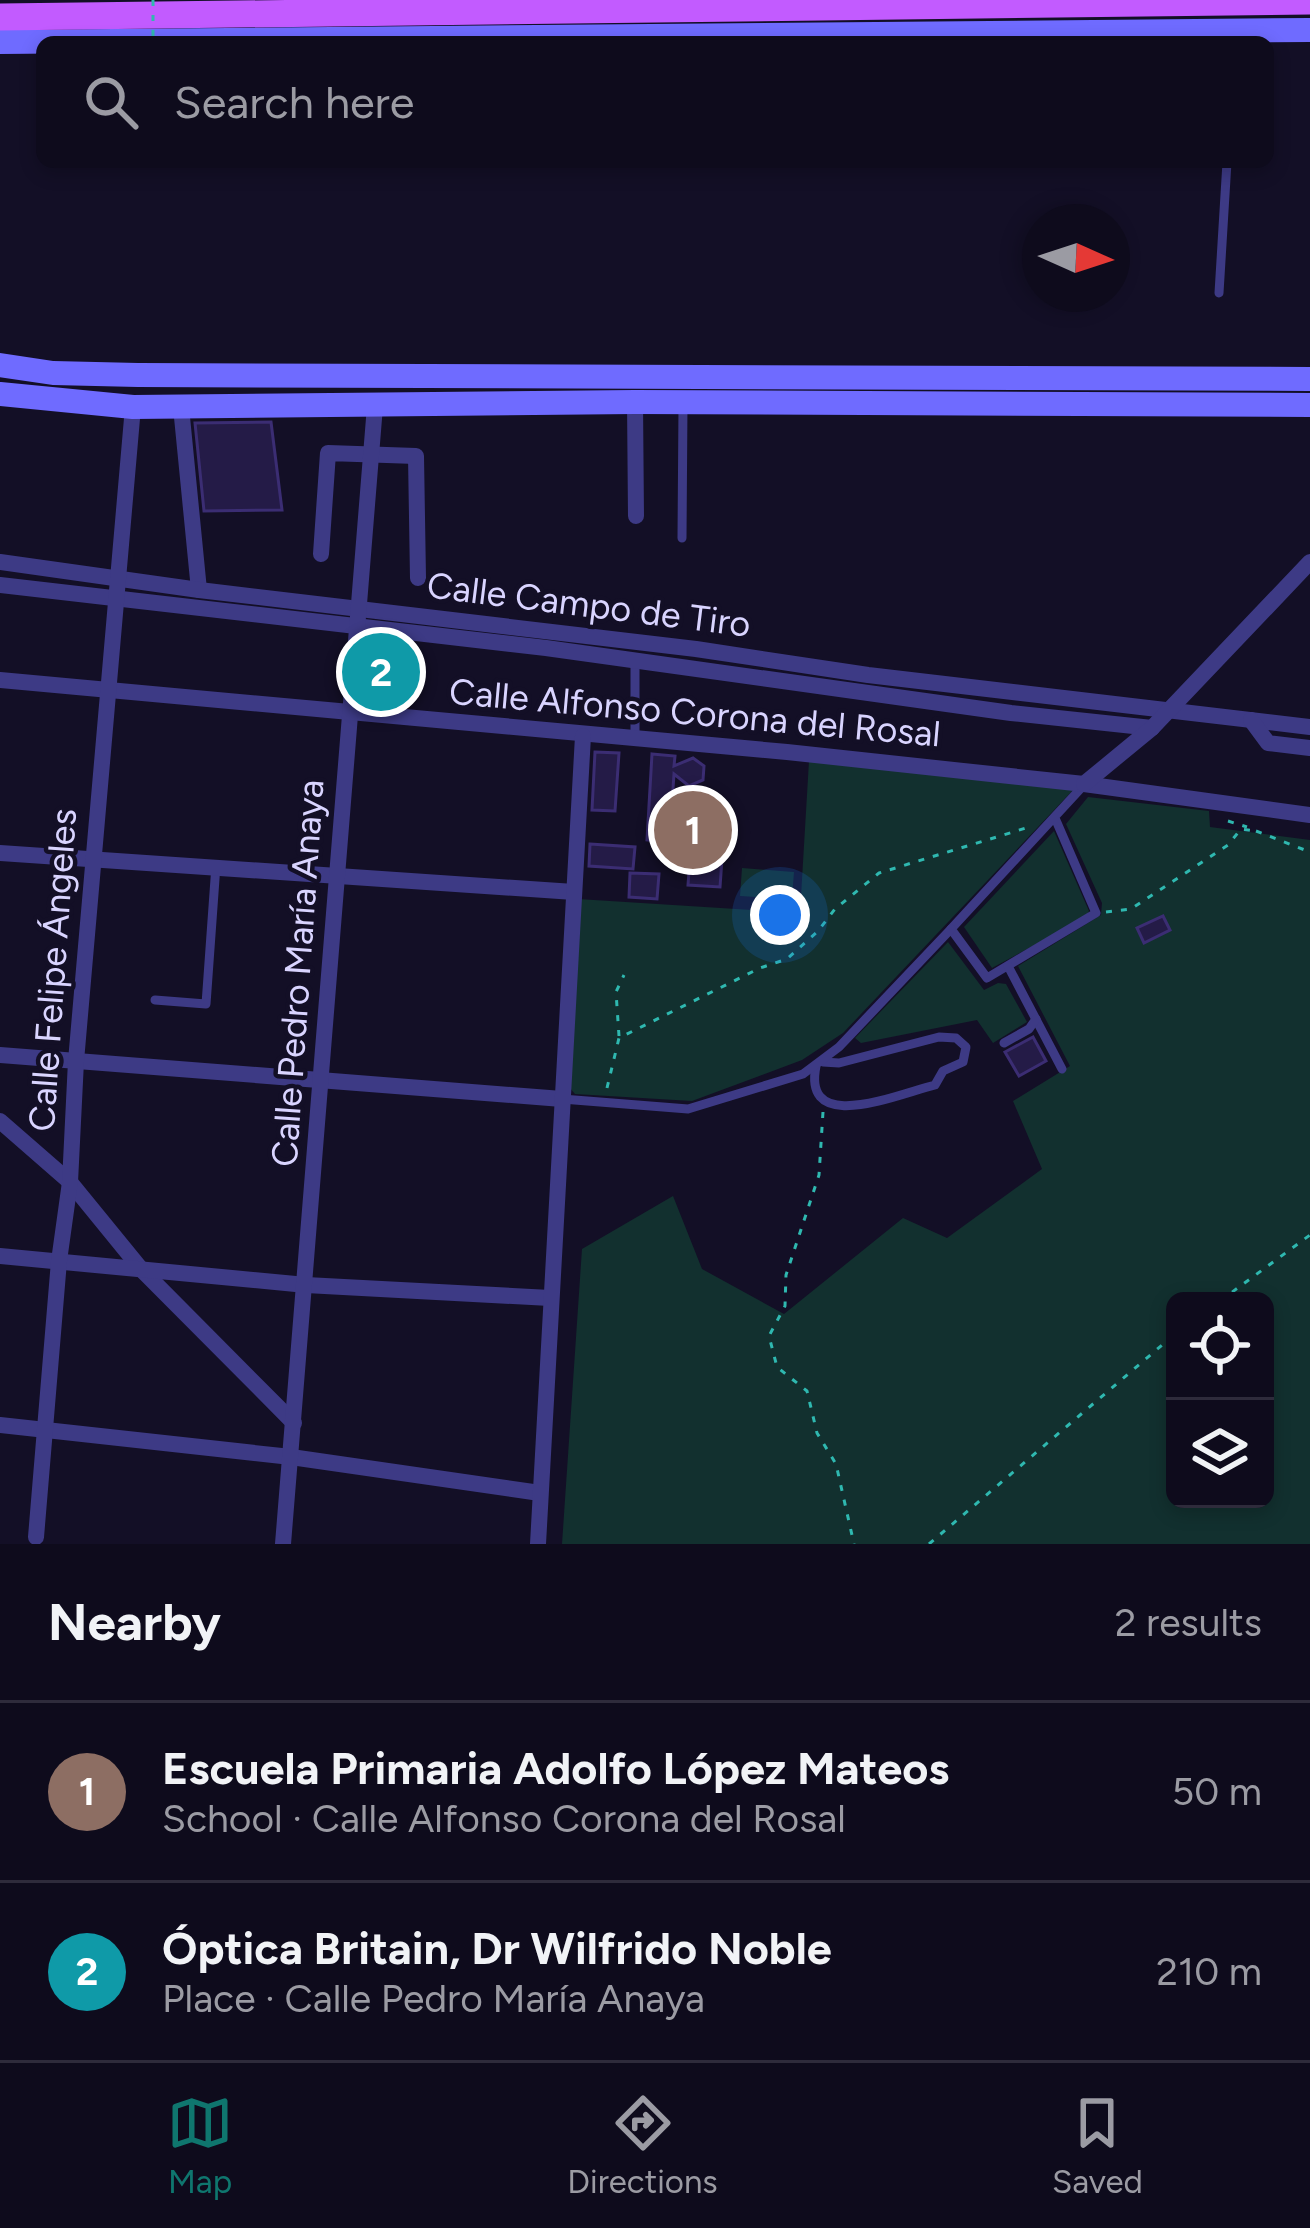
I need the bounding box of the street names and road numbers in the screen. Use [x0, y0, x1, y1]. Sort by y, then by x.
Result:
street label: Calle Campo de Tiro [425, 563, 753, 646]
street label: Calle Alfonso Corona del Rosal [448, 670, 942, 755]
street label: Calle Pedro María Anaya [263, 778, 332, 1168]
street label: Calle Felipe Ángeles [20, 807, 85, 1133]

